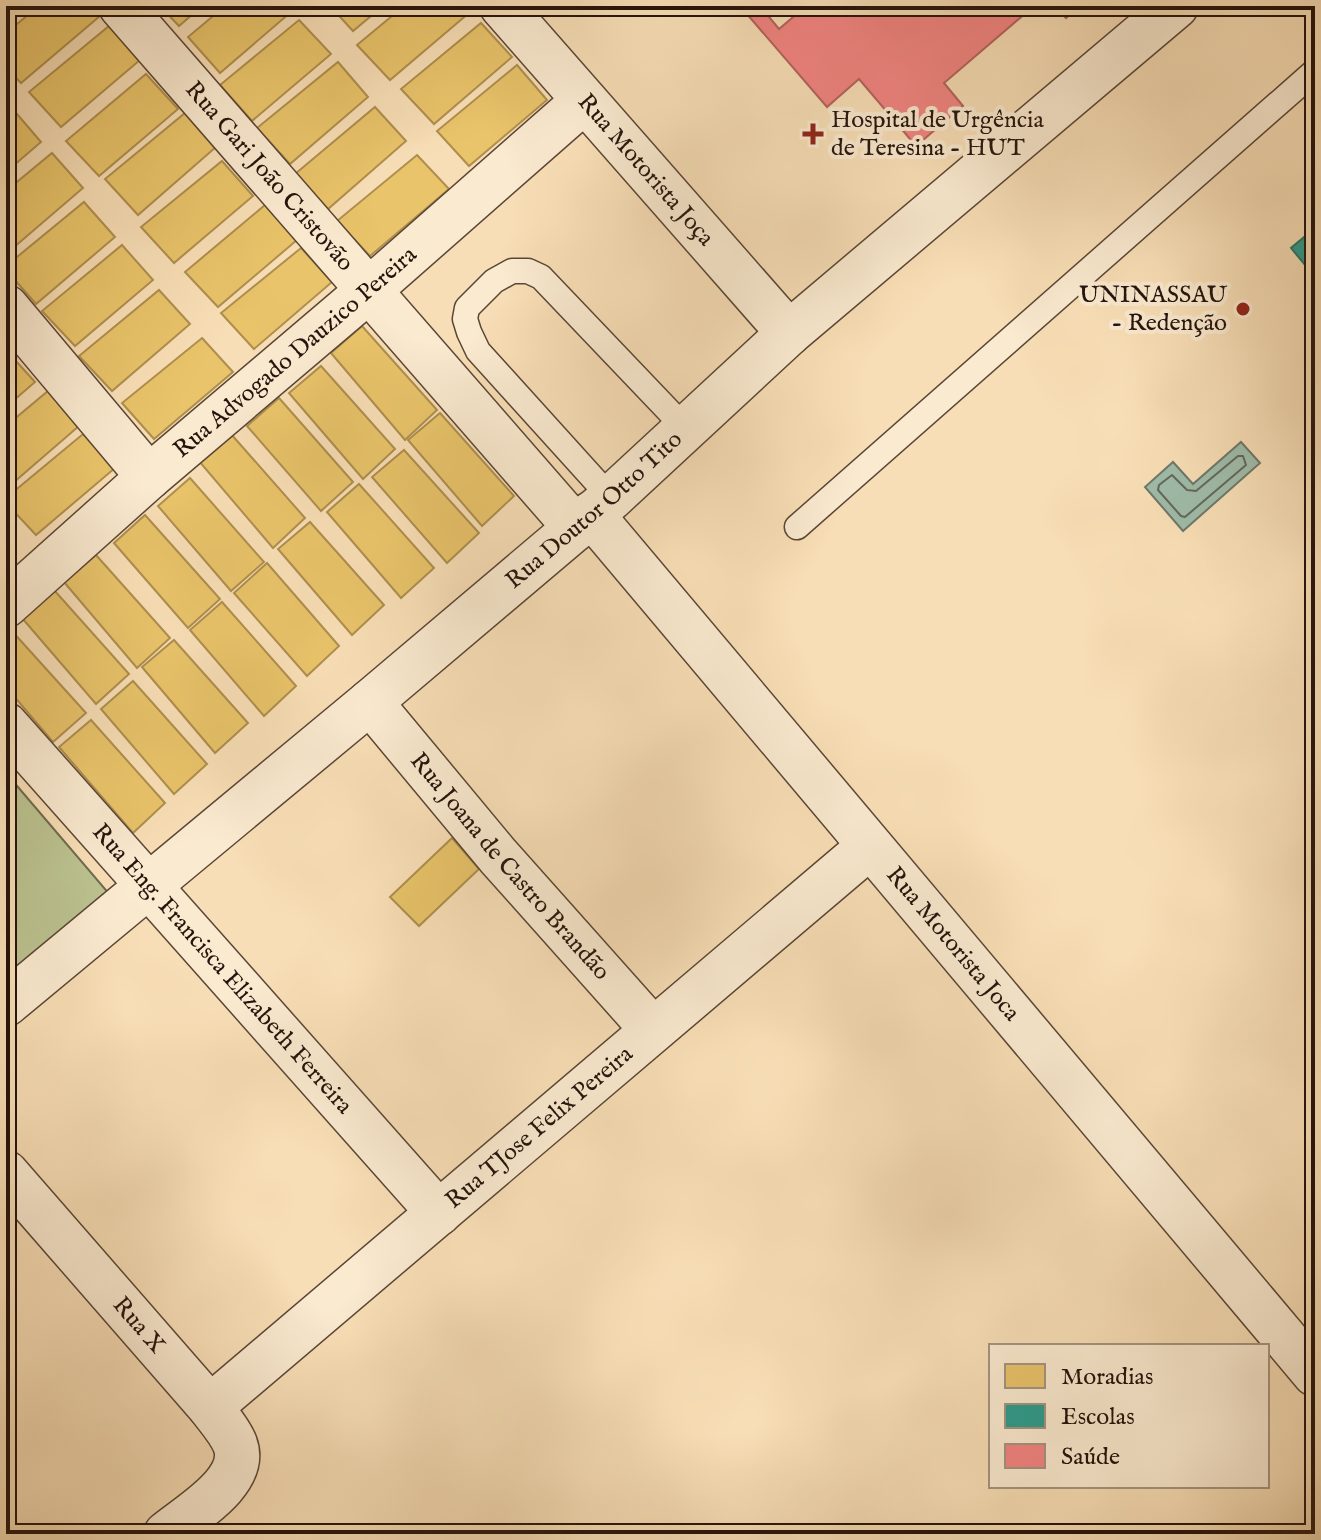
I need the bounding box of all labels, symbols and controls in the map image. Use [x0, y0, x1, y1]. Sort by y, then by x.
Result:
street label: Rua Gari João Cristovão [178, 75, 361, 278]
street label: Rua Motorista Joça [571, 87, 721, 253]
place label: Hospital de Urgência de Teresina - HUT [831, 105, 1044, 164]
marker: Hospital de Urgência de Teresina - HUT [802, 123, 824, 145]
street label: Rua Advogado Dauzico Pereira [167, 239, 424, 465]
place label: UNINASSAU - Redenção [1079, 280, 1228, 339]
marker: UNINASSAU - Redenção [1234, 300, 1252, 318]
street label: Rua Doutor Otto Tito [499, 424, 689, 596]
street label: Rua Joana de Castro Brandão [403, 746, 617, 987]
street label: Rua Eng. Francisca Elizabeth Ferreira [85, 817, 360, 1121]
street label: Rua Motorista Joca [879, 860, 1027, 1028]
street label: Rua TJose Felix Pereira [439, 1038, 640, 1216]
street label: Rua X [105, 1290, 172, 1361]
legend [989, 1344, 1269, 1488]
text: Moradias [1061, 1362, 1153, 1393]
text: Escolas [1061, 1402, 1135, 1433]
text: Saúde [1061, 1442, 1120, 1473]

